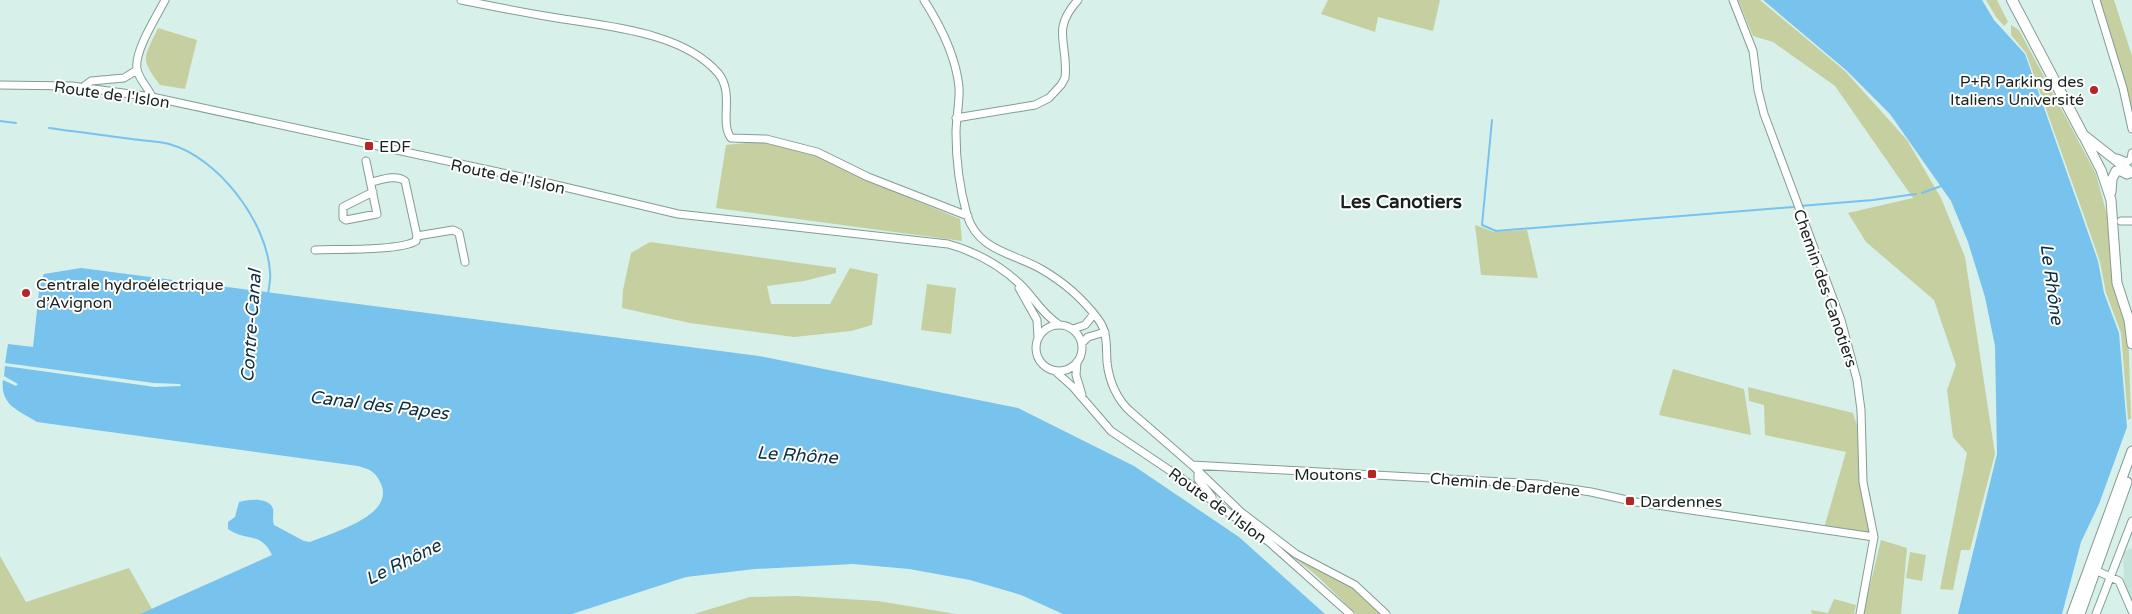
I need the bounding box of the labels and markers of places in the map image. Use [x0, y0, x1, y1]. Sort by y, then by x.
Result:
place label: P+R Parking des Italiens Université [1950, 72, 2084, 110]
marker: P+R Parking des Italiens Université [2088, 84, 2100, 96]
place label: EDF [379, 137, 411, 157]
marker: EDF [363, 140, 375, 152]
place label: Centrale hydroélectrique d’Avignon [36, 275, 223, 313]
marker: Centrale hydroélectrique d’Avignon [20, 287, 32, 299]
place label: Moutons [1294, 465, 1362, 485]
marker: Moutons [1366, 468, 1378, 480]
place label: Dardennes [1640, 492, 1722, 512]
marker: Dardennes [1624, 495, 1636, 507]

